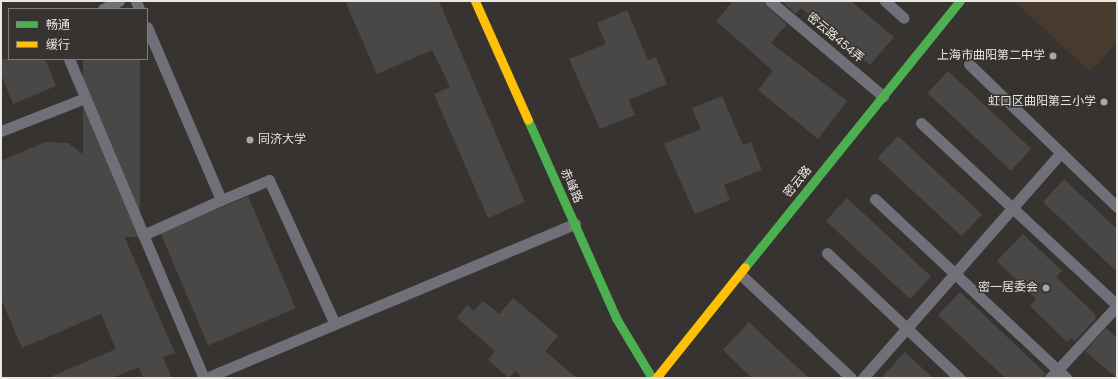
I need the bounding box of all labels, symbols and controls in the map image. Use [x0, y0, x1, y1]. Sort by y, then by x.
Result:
legend [8, 8, 148, 60]
street label: 密云路454弄 [804, 10, 866, 66]
text: 畅通 [46, 17, 70, 33]
text: 缓行 [46, 37, 70, 53]
place label: 上海市曲阳第二中学 [937, 49, 1045, 63]
marker: 上海市曲阳第二中学 [1048, 51, 1058, 61]
place label: 虹口区曲阳第三小学 [988, 95, 1096, 109]
marker: 虹口区曲阳第三小学 [1099, 97, 1109, 107]
place label: 同济大学 [258, 133, 306, 147]
marker: 同济大学 [245, 135, 255, 145]
street label: 密云路 [781, 163, 815, 201]
street label: 赤峰路 [557, 167, 585, 205]
place label: 密一居委会 [978, 281, 1038, 295]
marker: 密一居委会 [1041, 283, 1051, 293]

